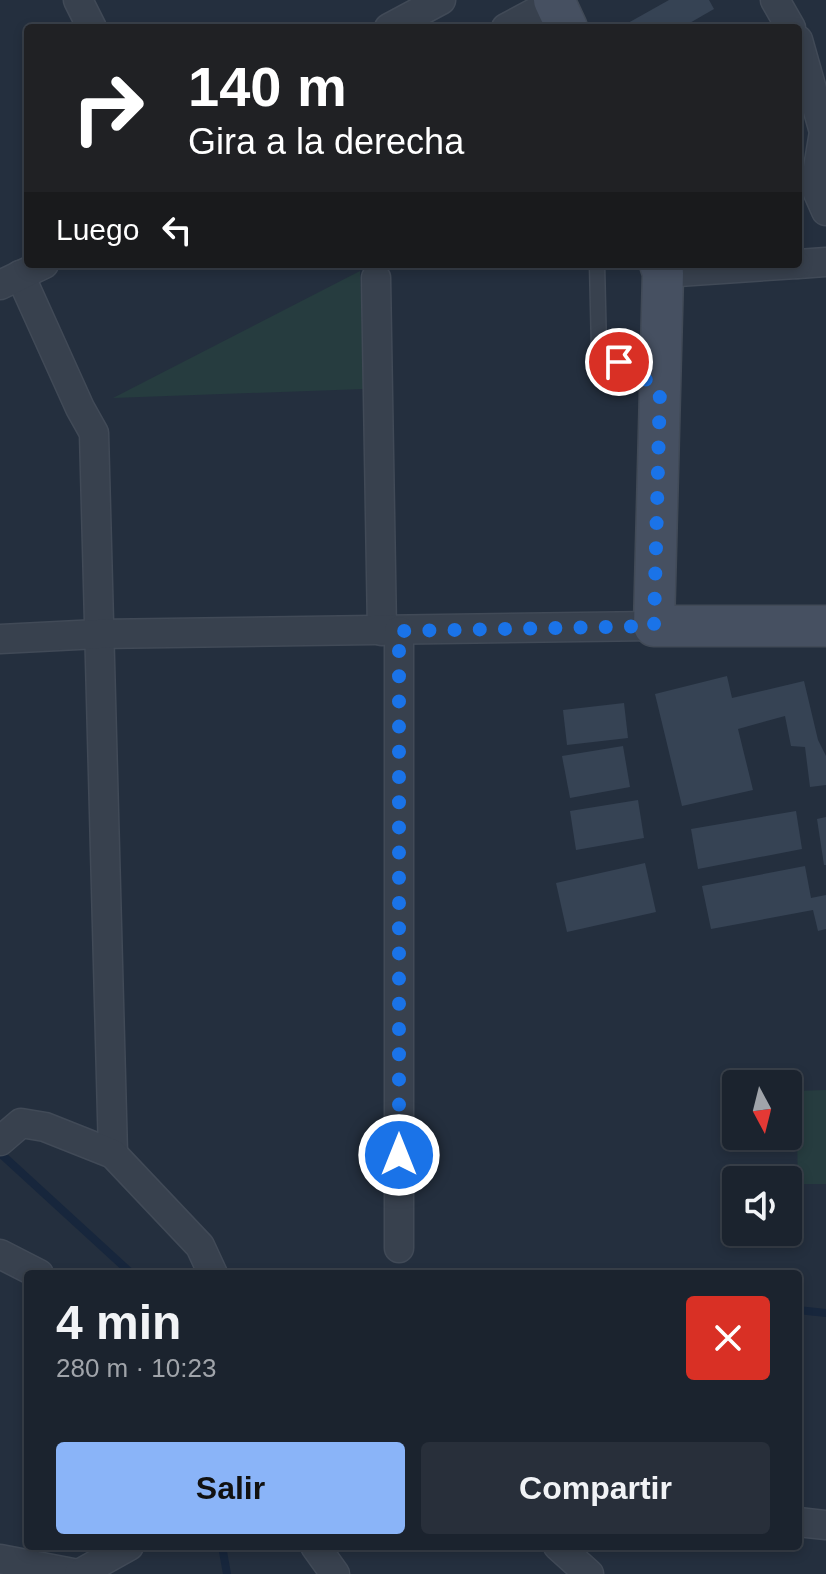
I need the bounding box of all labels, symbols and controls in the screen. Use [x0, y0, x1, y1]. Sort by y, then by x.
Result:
text: 140 m [188, 55, 347, 118]
icon: right [56, 56, 160, 160]
text: Gira a la derecha [188, 121, 464, 162]
icon: left [155, 208, 199, 252]
text: Luego [56, 213, 139, 246]
pin [585, 328, 653, 396]
icon: arrive [597, 340, 641, 384]
north arrow [722, 1070, 802, 1150]
map controls [722, 1070, 802, 1246]
position arrow [357, 1113, 441, 1197]
button: sound [722, 1166, 802, 1246]
text: 4 min [56, 1296, 181, 1349]
button: close [686, 1296, 770, 1380]
text: 280 m · 10:23 [56, 1353, 216, 1383]
button: Salir [56, 1442, 405, 1534]
button: Compartir [421, 1442, 770, 1534]

